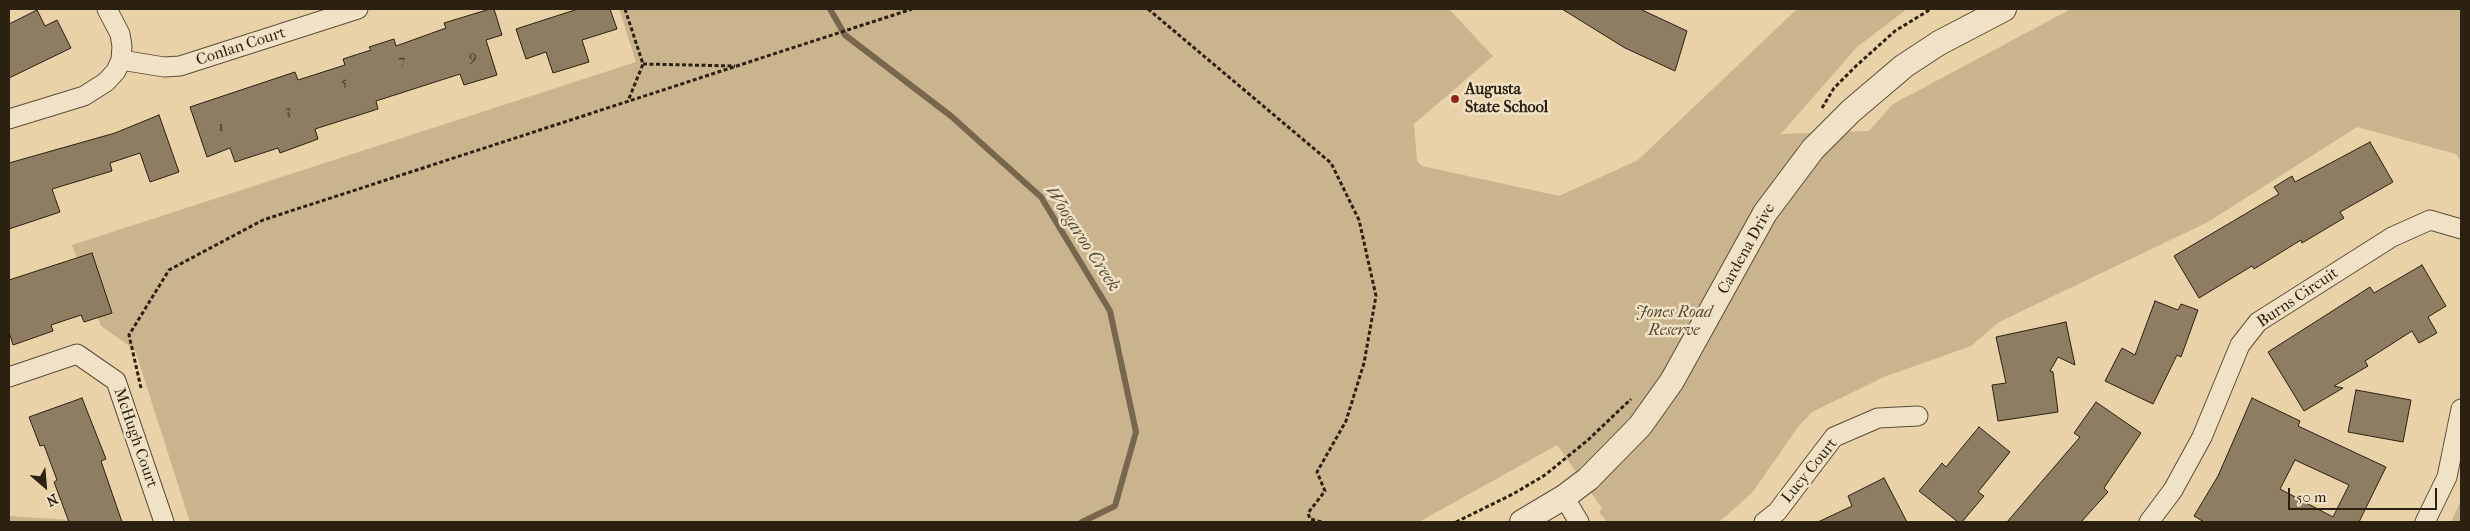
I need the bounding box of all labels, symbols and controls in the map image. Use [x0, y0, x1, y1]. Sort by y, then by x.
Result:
street label: Conlan Court [194, 23, 288, 71]
house number: 9 [469, 50, 477, 66]
house number: 7 [399, 54, 405, 70]
house number: 5 [341, 75, 347, 91]
place label: Augusta State School [1465, 80, 1548, 118]
marker: Augusta State School [1449, 93, 1461, 105]
house number: 3 [285, 104, 291, 120]
house number: 1 [219, 120, 223, 136]
water label: Woogaroo Creek [1040, 182, 1124, 296]
street label: Cardena Drive [1714, 200, 1780, 298]
street label: Burns Circuit [2254, 264, 2342, 332]
park label: Jones Road Reserve [1636, 303, 1712, 341]
street label: McHugh Court [109, 386, 161, 490]
street label: Lucy Court [1778, 435, 1842, 507]
north arrow [20, 461, 70, 511]
scale bar [2290, 478, 2439, 510]
text: 50 m [2296, 488, 2326, 506]
text: N [43, 490, 61, 510]

